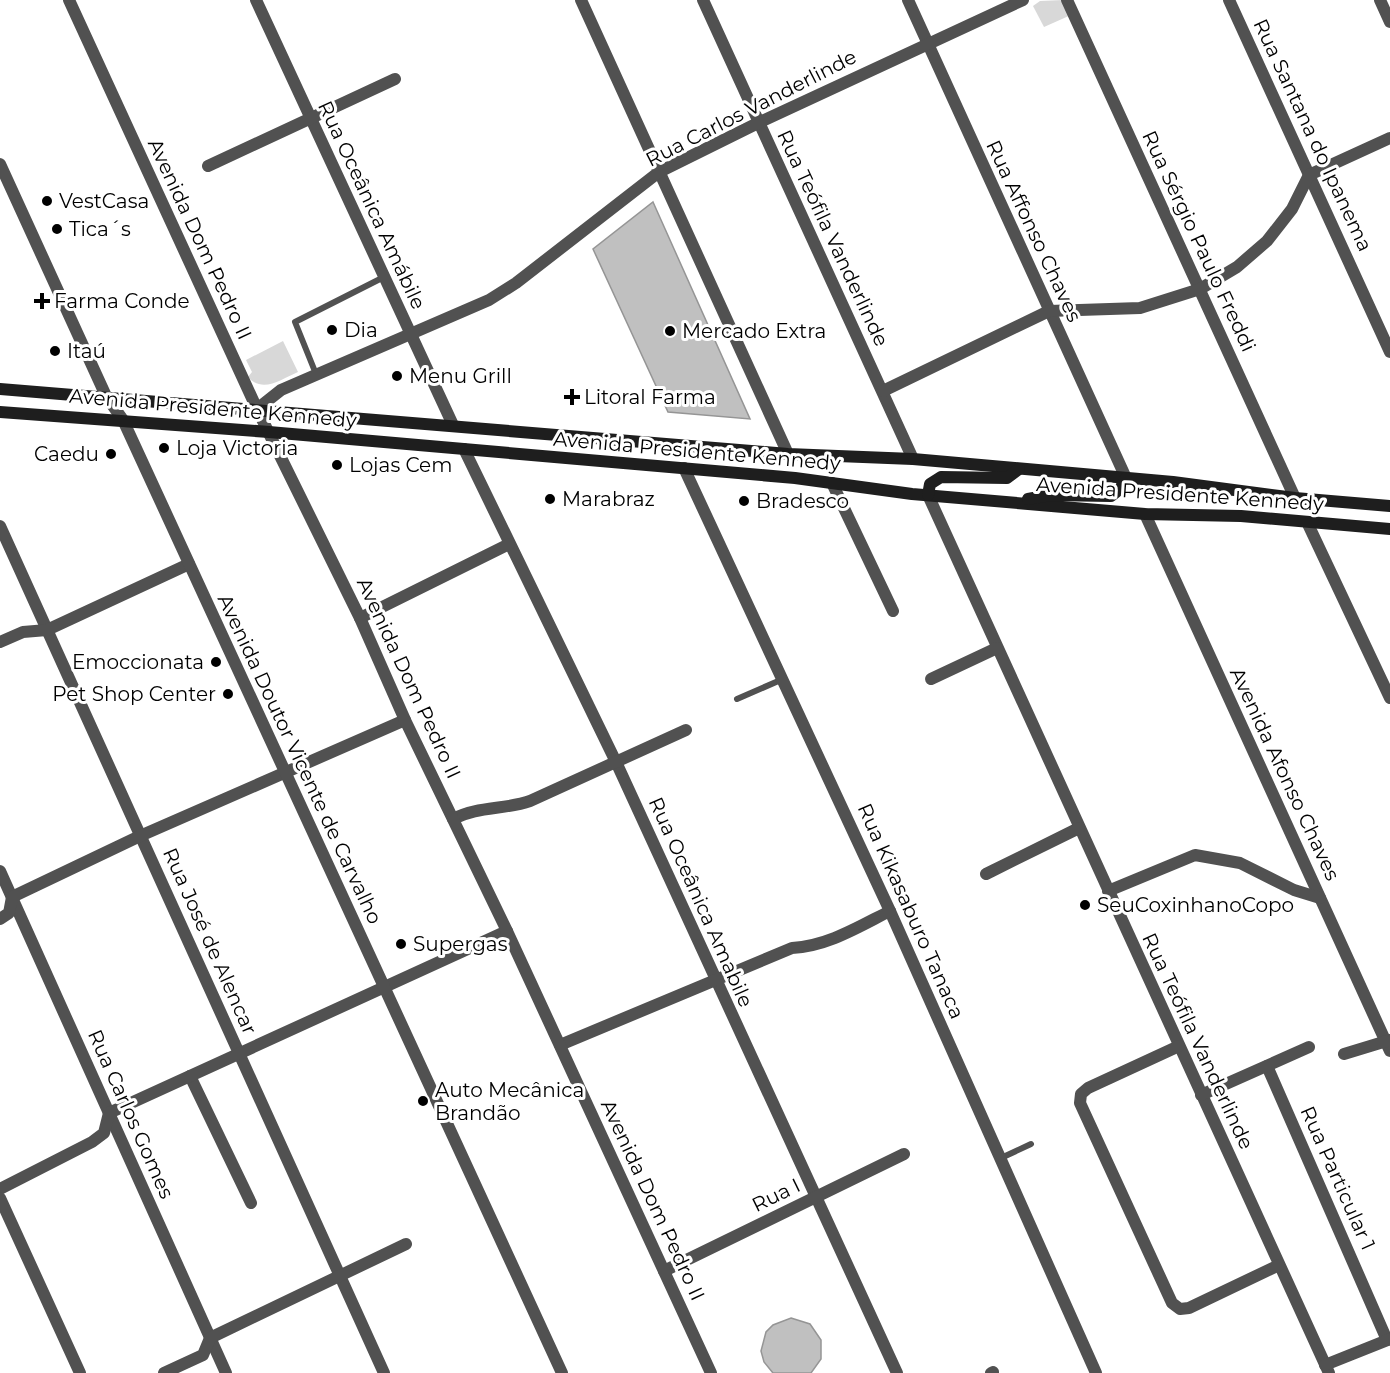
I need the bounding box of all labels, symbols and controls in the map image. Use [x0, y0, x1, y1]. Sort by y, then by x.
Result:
street label: Rua Santana do Ipanema [1248, 15, 1378, 255]
street label: Rua Carlos Vanderlinde [642, 44, 860, 172]
street label: Rua Oceânica Amábile [313, 97, 431, 313]
street label: Rua Teófila Vanderlinde [772, 126, 894, 350]
street label: Rua Sérgio Paulo Freddi [1137, 127, 1261, 355]
street label: Avenida Dom Pedro II [143, 135, 257, 343]
street label: Rua Affonso Chaves [981, 136, 1087, 326]
place label: VestCasa [59, 189, 149, 213]
marker: VestCasa [40, 194, 54, 208]
place label: Tica´s [69, 217, 131, 241]
marker: Tica´s [50, 222, 64, 236]
place label: Farma Conde [54, 289, 190, 313]
marker: Farma Conde [35, 294, 49, 308]
place label: Dia [344, 318, 378, 342]
place label: Mercado Extra [682, 319, 826, 343]
marker: Dia [325, 323, 339, 337]
marker: Mercado Extra [663, 324, 677, 338]
place label: Itaú [67, 339, 106, 363]
marker: Itaú [48, 344, 62, 358]
place label: Menu Grill [409, 364, 512, 388]
marker: Menu Grill [390, 369, 404, 383]
street label: Avenida Presidente Kennedy [68, 383, 358, 433]
place label: Litoral Farma [584, 385, 716, 409]
marker: Litoral Farma [565, 390, 579, 404]
street label: Avenida Presidente Kennedy [552, 426, 842, 476]
place label: Loja Victoria [176, 436, 298, 460]
marker: Loja Victoria [157, 441, 171, 455]
place label: Caedu [34, 442, 99, 466]
marker: Caedu [104, 447, 118, 461]
place label: Lojas Cem [349, 453, 452, 477]
marker: Lojas Cem [330, 458, 344, 472]
street label: Avenida Presidente Kennedy [1035, 472, 1325, 516]
place label: Marabraz [562, 487, 655, 511]
place label: Bradesco [756, 489, 849, 513]
marker: Marabraz [543, 492, 557, 506]
marker: Bradesco [737, 494, 751, 508]
street label: Avenida Dom Pedro II [352, 574, 466, 782]
street label: Avenida Doutor Vicente de Carvalho [213, 590, 387, 928]
place label: Emoccionata [72, 650, 204, 674]
marker: Emoccionata [209, 655, 223, 669]
street label: Avenida Afonso Chaves [1225, 664, 1345, 884]
place label: Pet Shop Center [52, 682, 216, 706]
marker: Pet Shop Center [221, 687, 235, 701]
street label: Rua Oceânica Amabile [644, 793, 758, 1011]
street label: Rua Kikasaburo Tanaca [853, 800, 969, 1022]
street label: Rua José de Alencar [158, 844, 262, 1038]
place label: SeuCoxinhanoCopo [1097, 893, 1294, 917]
marker: SeuCoxinhanoCopo [1078, 898, 1092, 912]
street label: Rua Teófila Vanderlinde [1137, 929, 1259, 1153]
place label: Supergas [413, 932, 508, 956]
marker: Supergas [394, 937, 408, 951]
street label: Rua Carlos Gomes [83, 1026, 179, 1203]
place label: Auto Mecânica Brandão [435, 1078, 584, 1125]
marker: Auto Mecânica Brandão [416, 1094, 430, 1108]
street label: Avenida Dom Pedro II [596, 1096, 710, 1304]
street label: Rua Particular 1 [1296, 1102, 1380, 1254]
street label: Rua I [748, 1173, 804, 1217]

